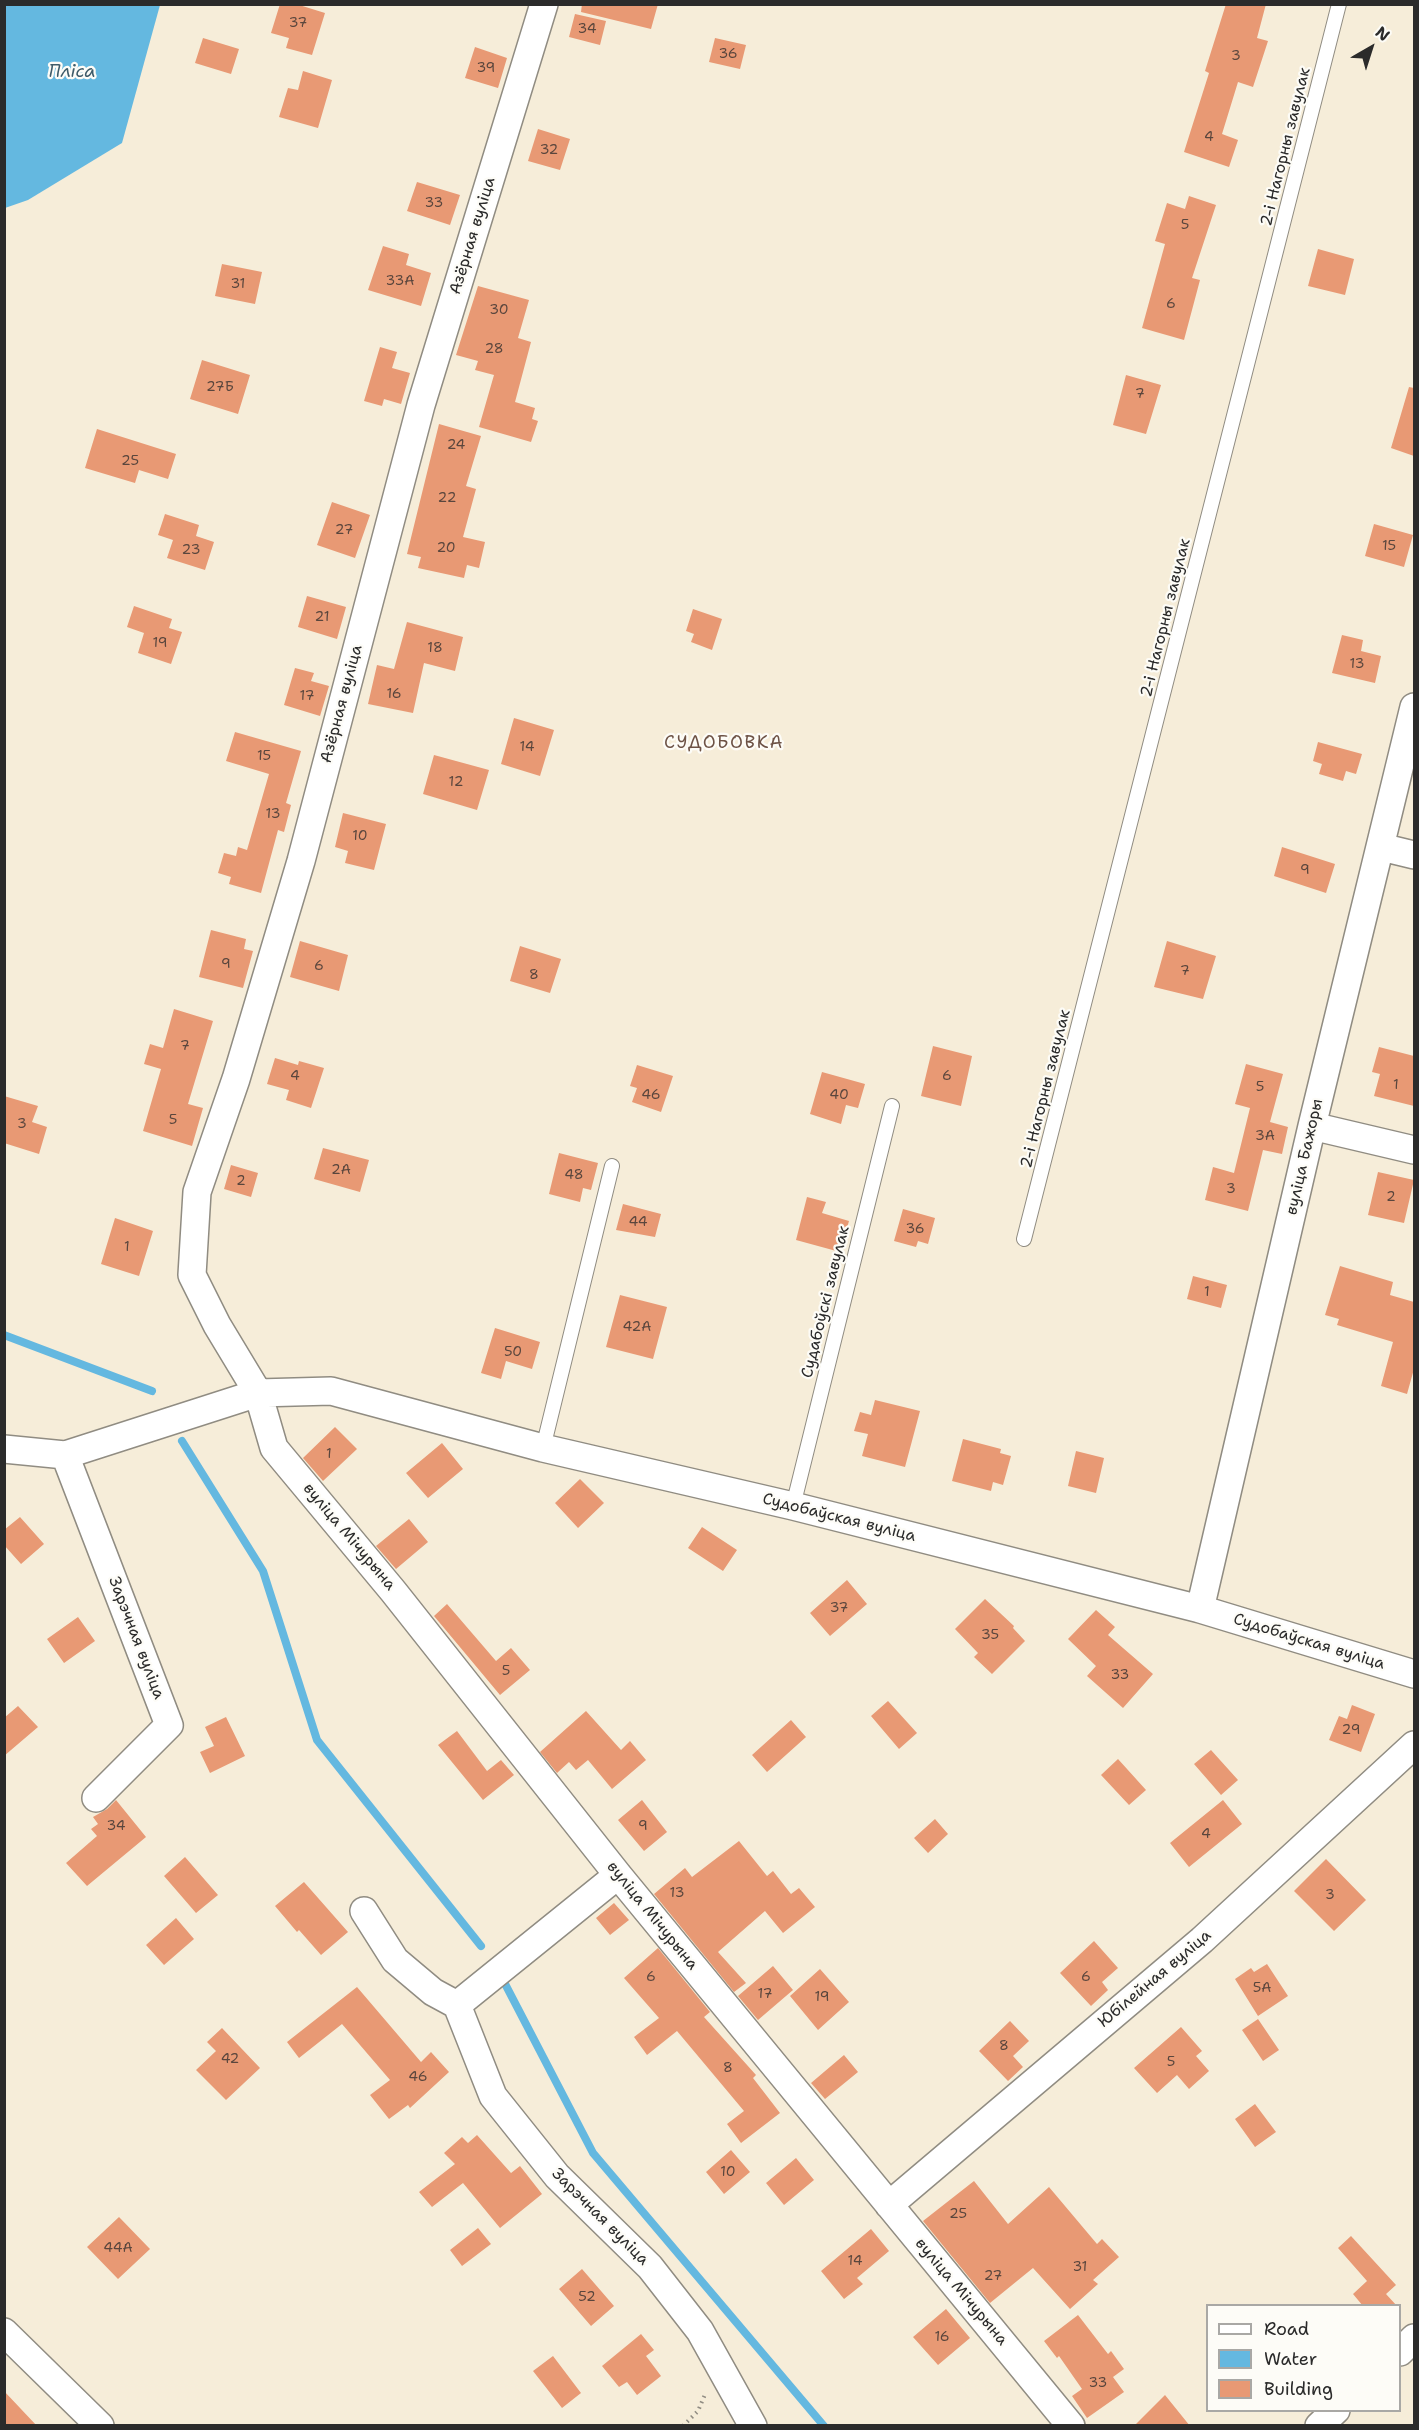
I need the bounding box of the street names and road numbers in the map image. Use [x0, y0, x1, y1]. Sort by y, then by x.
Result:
street label: 2-і Нагорны завулак [1257, 66, 1315, 228]
street label: Азёрная вуліца [446, 175, 500, 297]
street label: 2-і Нагорны завулак [1137, 537, 1195, 699]
street label: Азёрная вуліца [317, 643, 367, 765]
street label: 2-і Нагорны завулак [1017, 1008, 1075, 1170]
street label: вуліца Бажоры [1282, 1097, 1328, 1217]
street label: Судабоўскі завулак [798, 1224, 854, 1380]
street label: вуліца Мічурына [299, 1479, 399, 1595]
street label: Судобаўская вуліца [760, 1490, 918, 1546]
street label: Зарэчная вуліца [104, 1574, 168, 1702]
street label: Судобаўская вуліца [1231, 1610, 1387, 1674]
street label: вуліца Мічурына [602, 1858, 702, 1974]
street label: Юбілейная вуліца [1095, 1926, 1215, 2032]
street label: Зарэчная вуліца [547, 2164, 653, 2270]
street label: вуліца Мічурына [911, 2234, 1011, 2350]

